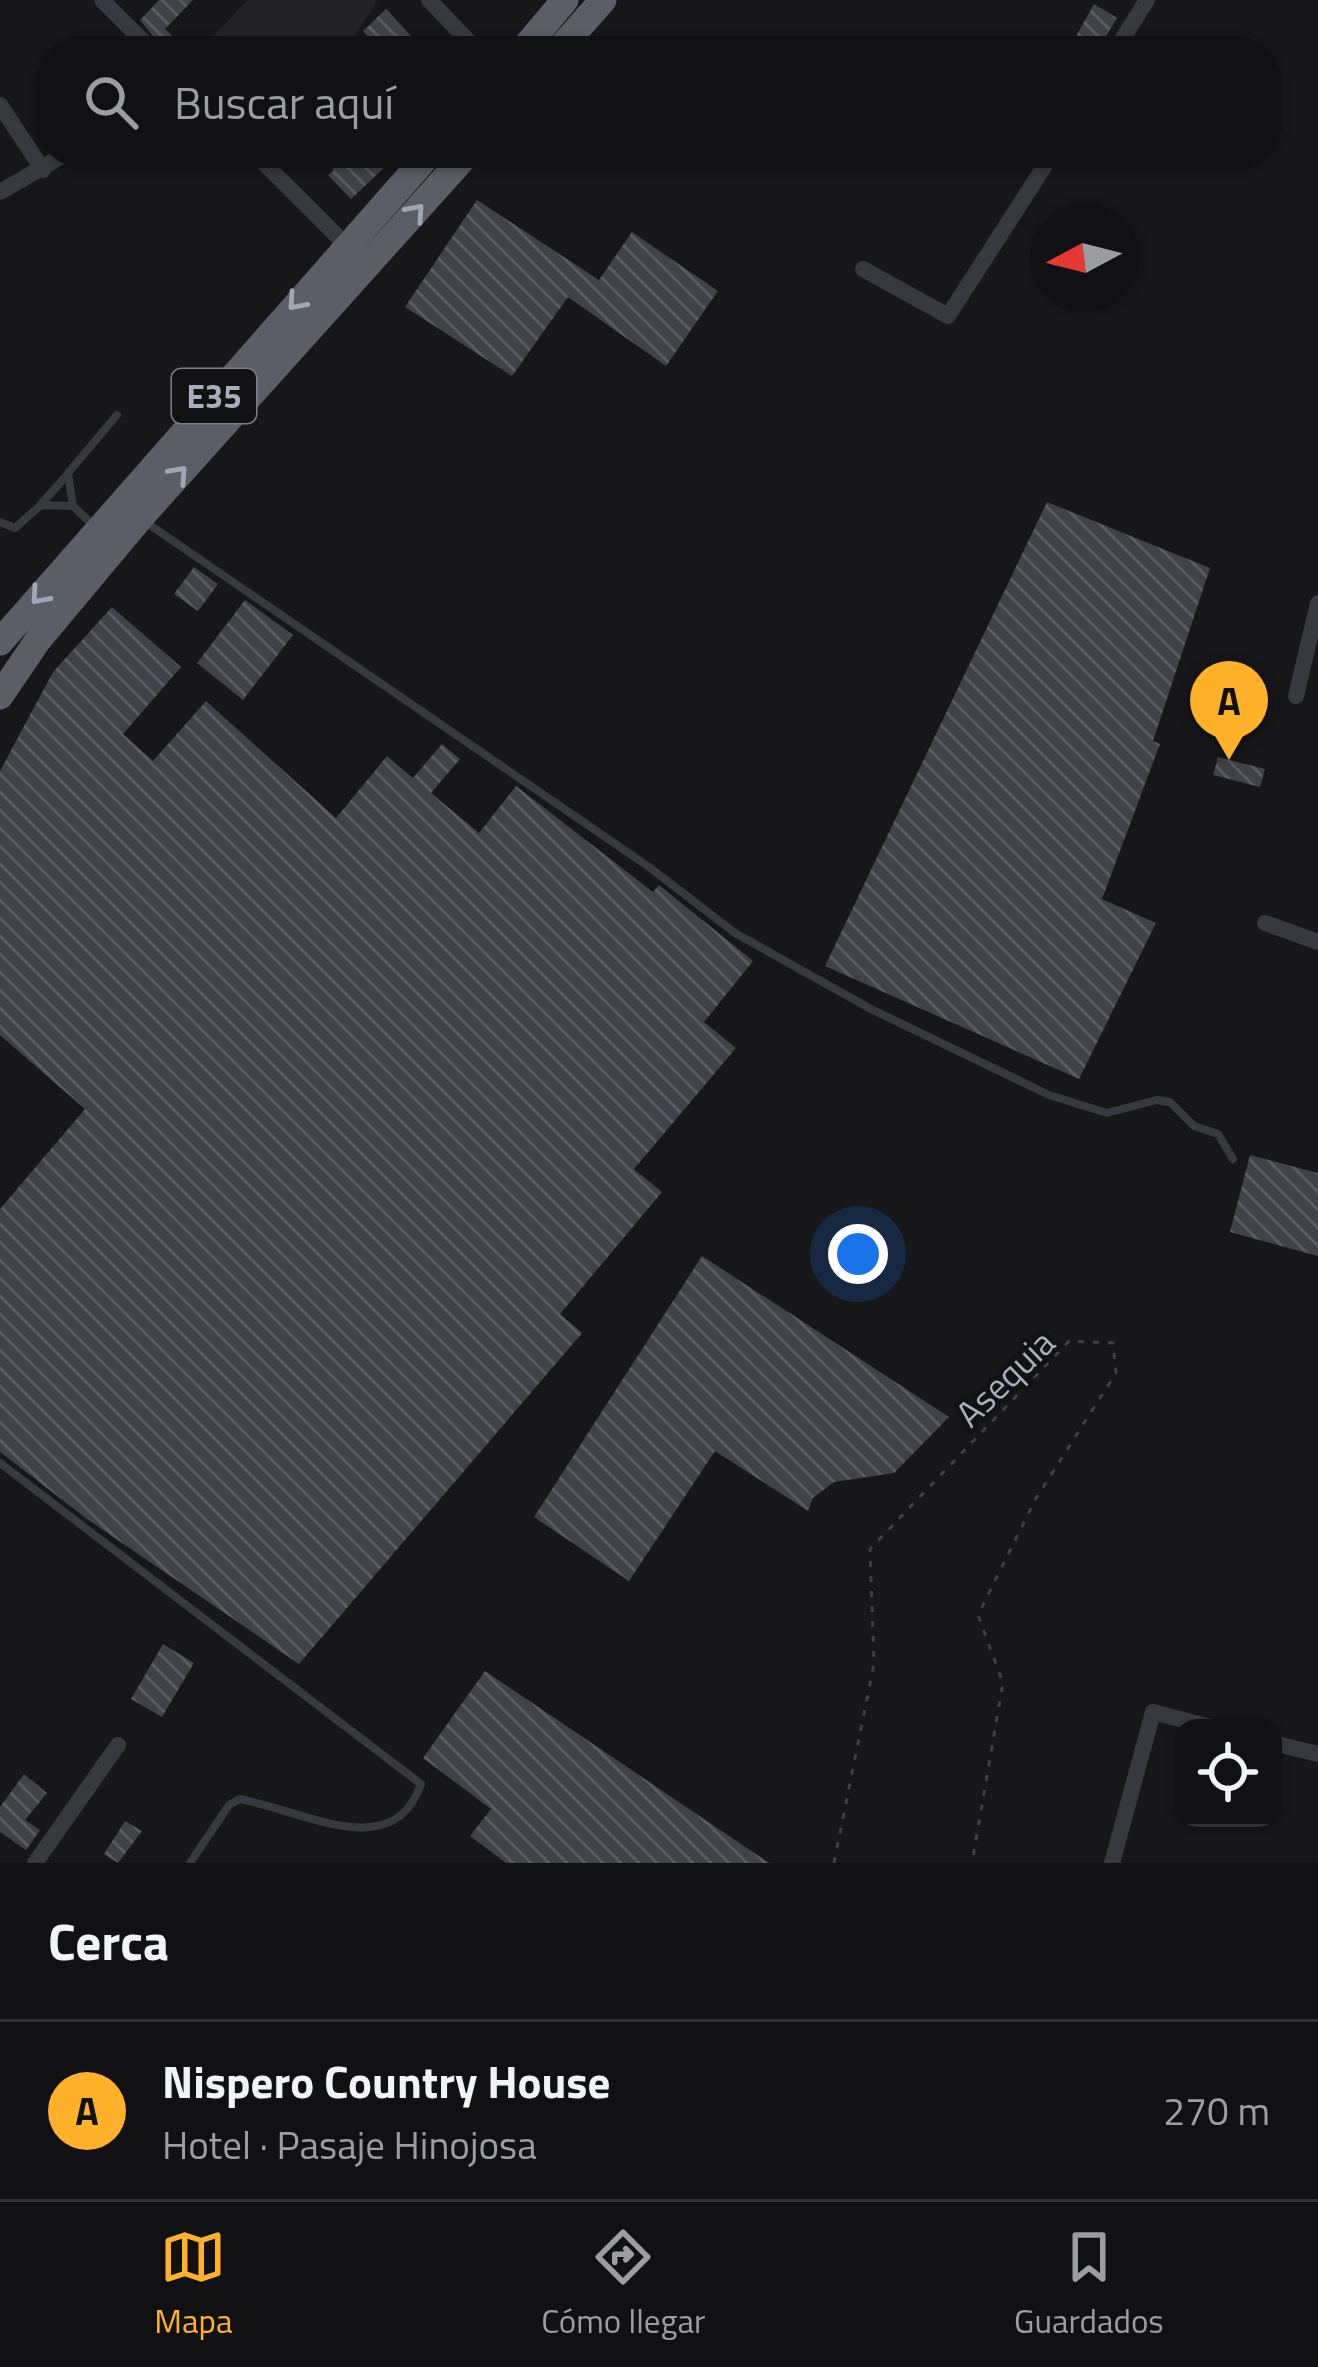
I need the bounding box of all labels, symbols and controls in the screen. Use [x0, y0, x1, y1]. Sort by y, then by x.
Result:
search box [36, 36, 1282, 168]
text: Buscar aquí [174, 68, 394, 136]
icon: search [78, 69, 144, 135]
one-way arrow [402, 204, 423, 226]
north arrow [1030, 204, 1138, 312]
one-way arrow [288, 288, 310, 310]
road number: E35 [172, 369, 256, 423]
one-way arrow [165, 467, 186, 488]
one-way arrow [32, 582, 53, 604]
pin: A [1190, 661, 1268, 760]
your location [828, 1224, 888, 1284]
street label: Asequia [942, 1316, 1067, 1439]
map controls [1174, 1719, 1282, 1827]
button: locate [1174, 1719, 1282, 1827]
text: Cerca [48, 1902, 169, 1980]
text: Nispero Country House [162, 2047, 611, 2115]
text: A [75, 2081, 99, 2140]
text: 270 m [1163, 2081, 1270, 2140]
text: Hotel · Pasaje Hinojosa [162, 2115, 537, 2174]
tab: Mapa [154, 2224, 233, 2346]
tab: Cómo llegar [541, 2224, 705, 2346]
tab: Guardados [1014, 2224, 1164, 2346]

